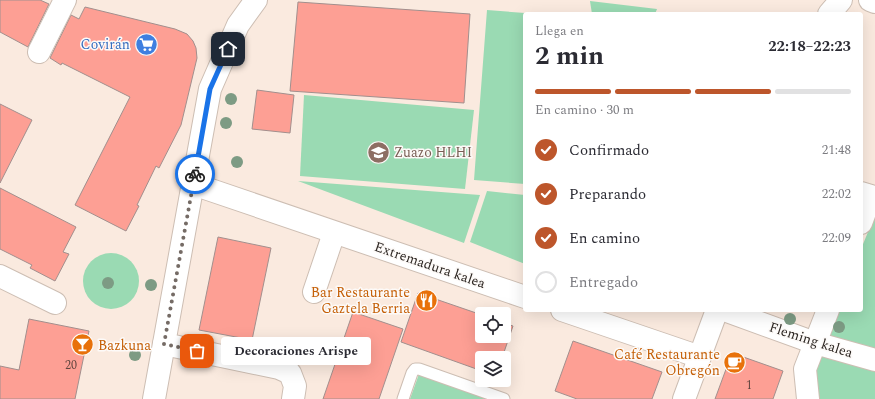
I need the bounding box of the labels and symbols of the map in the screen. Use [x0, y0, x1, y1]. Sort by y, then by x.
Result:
supermarket icon: Covirán [133, 31, 159, 57]
pin [211, 32, 245, 66]
place label: Covirán [80, 34, 130, 55]
school or university icon: Zuazo HLHI [366, 139, 392, 165]
place label: Zuazo HLHI [394, 142, 472, 163]
courier [175, 154, 215, 194]
street label: Extremadura kalea [372, 236, 489, 294]
place label: Bar Restaurante Gaztela Berria [311, 282, 410, 319]
restaurant icon: Bar Restaurante Gaztela Berria [413, 287, 439, 313]
street label: Fleming kalea [766, 317, 856, 363]
bar icon: Bazkuna [69, 332, 95, 358]
pin [180, 334, 214, 368]
place label: Bazkuna [98, 335, 151, 356]
callout: Decoraciones Arispe [221, 337, 371, 365]
place label: Café Restaurante Obregón [614, 344, 720, 381]
cafe icon: Café Restaurante Obregón [722, 349, 748, 375]
house number: 20 [65, 356, 77, 375]
house number: 1 [746, 376, 752, 395]

